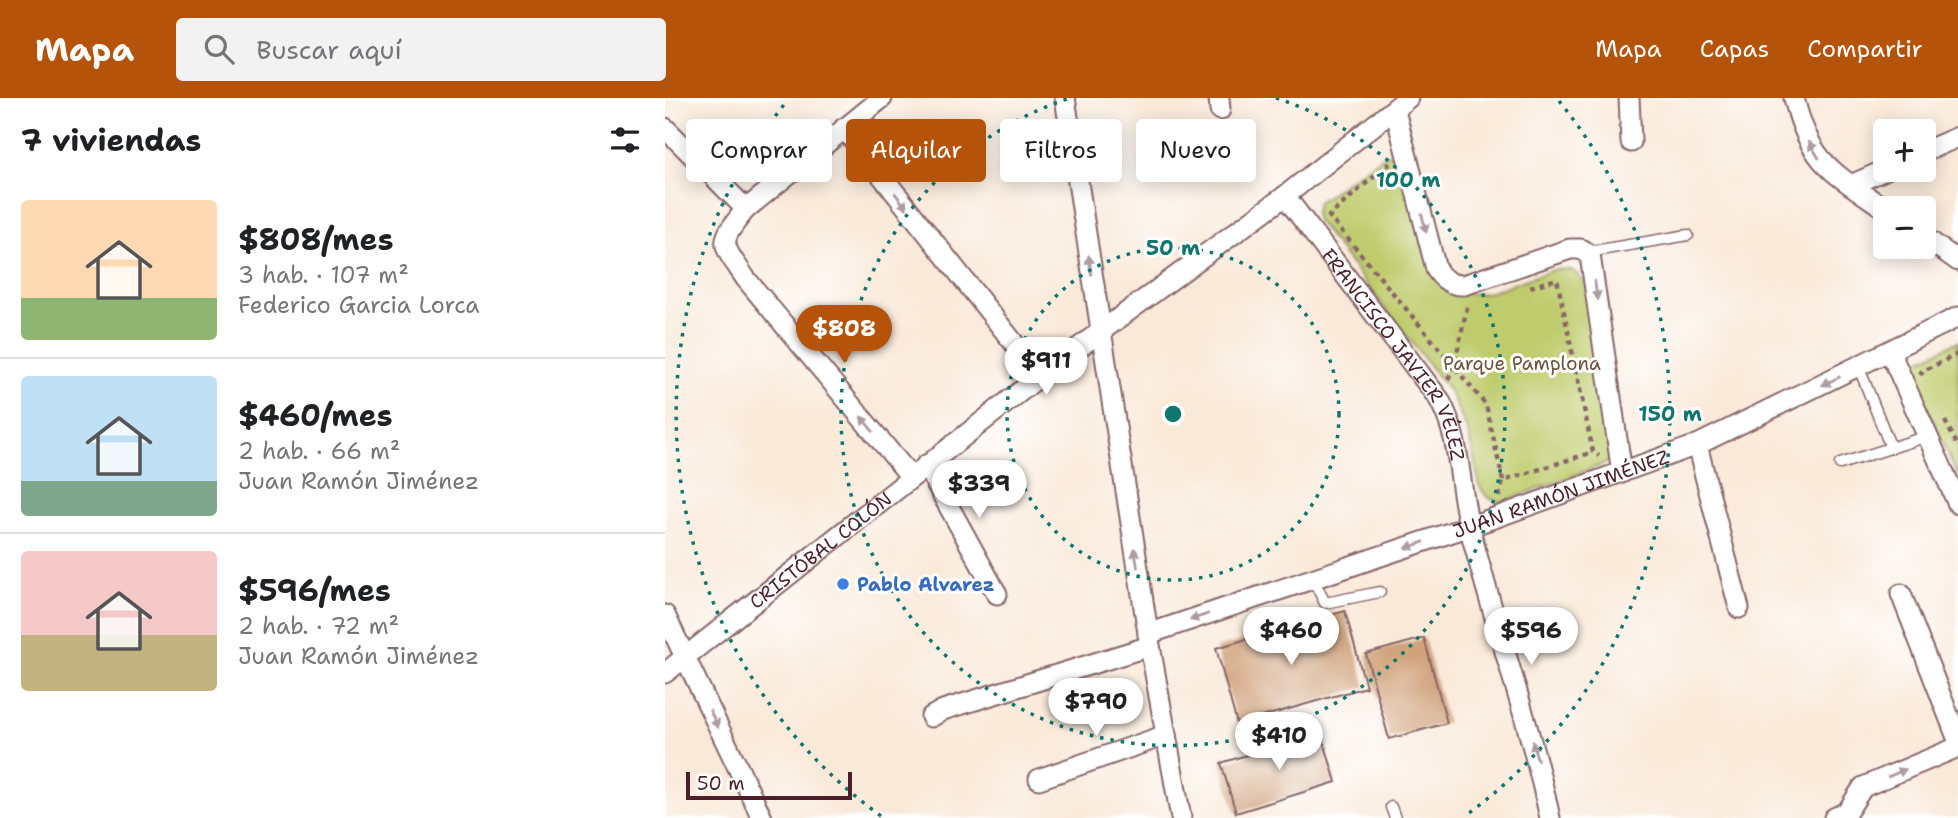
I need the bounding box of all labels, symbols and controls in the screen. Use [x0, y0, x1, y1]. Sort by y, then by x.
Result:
search box [176, 18, 666, 81]
text: Mapa [35, 27, 134, 72]
icon: search [200, 30, 238, 68]
text: Buscar aquí [256, 32, 402, 67]
text: Mapa [1595, 33, 1662, 65]
text: Capas [1700, 33, 1769, 65]
text: Compartir [1807, 33, 1923, 65]
chip: Comprar [686, 119, 832, 182]
chip: Alquilar [846, 119, 986, 182]
chip: Filtros [1000, 119, 1122, 182]
chip: Nuevo [1136, 119, 1256, 182]
map controls [1873, 119, 1936, 259]
button: + [1873, 119, 1936, 182]
text: 7 viviendas [21, 120, 201, 161]
icon: filters [606, 121, 644, 159]
one-way arrow [1808, 141, 1820, 160]
text: 100 m [1376, 166, 1440, 194]
one-way arrow [894, 191, 909, 209]
button: − [1873, 196, 1936, 259]
one-way arrow [1419, 212, 1430, 234]
text: $808/mes [238, 219, 393, 260]
icon: home [77, 228, 161, 312]
text: 50 m [1146, 234, 1200, 262]
street label: FRANCISCO JAVIER VÉLEZ [1317, 243, 1471, 462]
one-way arrow [1084, 254, 1095, 276]
text: 3 hab. · 107 m² [238, 260, 409, 290]
one-way arrow [1591, 279, 1602, 301]
text: Federico Garcia Lorca [238, 290, 480, 320]
pin: $808 [803, 306, 885, 365]
text: $808 [812, 313, 876, 343]
pin: $911 [1005, 338, 1087, 397]
text: $911 [1021, 345, 1071, 375]
park label: Parque Pamplona [1443, 351, 1601, 376]
one-way arrow [1821, 375, 1841, 386]
text: $460/mes [238, 395, 393, 436]
text: 150 m [1638, 400, 1702, 428]
centre of rings [1161, 402, 1185, 426]
icon: home [77, 404, 161, 488]
one-way arrow [860, 416, 875, 434]
text: 2 hab. · 66 m² [238, 436, 400, 466]
street label: JUAN RAMÓN JIMÉNEZ [1450, 444, 1672, 543]
pin: $339 [938, 460, 1020, 520]
text: Juan Ramón Jiménez [238, 466, 479, 496]
text: $339 [948, 468, 1010, 498]
street label: CRISTÓBAL COLÓN [744, 486, 897, 614]
one-way arrow [1404, 540, 1425, 550]
one-way arrow [1130, 547, 1141, 569]
text: $596/mes [238, 570, 391, 611]
place label: Pablo Alvarez [857, 572, 995, 597]
marker: Pablo Alvarez [835, 576, 851, 592]
icon: home [77, 579, 161, 663]
pin: $460 [1250, 608, 1332, 667]
pin: $596 [1490, 608, 1572, 667]
text: 2 hab. · 72 m² [238, 611, 399, 641]
one-way arrow [1189, 612, 1210, 623]
text: $460 [1259, 615, 1323, 645]
text: $596 [1500, 615, 1562, 645]
text: Juan Ramón Jiménez [238, 641, 479, 671]
pin: $790 [1055, 678, 1137, 738]
text: $790 [1064, 686, 1128, 716]
one-way arrow [709, 708, 720, 729]
pin: $410 [1238, 712, 1320, 772]
text: $410 [1251, 720, 1307, 750]
one-way arrow [1529, 740, 1540, 762]
one-way arrow [1887, 767, 1907, 779]
scale bar [686, 769, 852, 801]
text: 50 m [697, 771, 745, 796]

